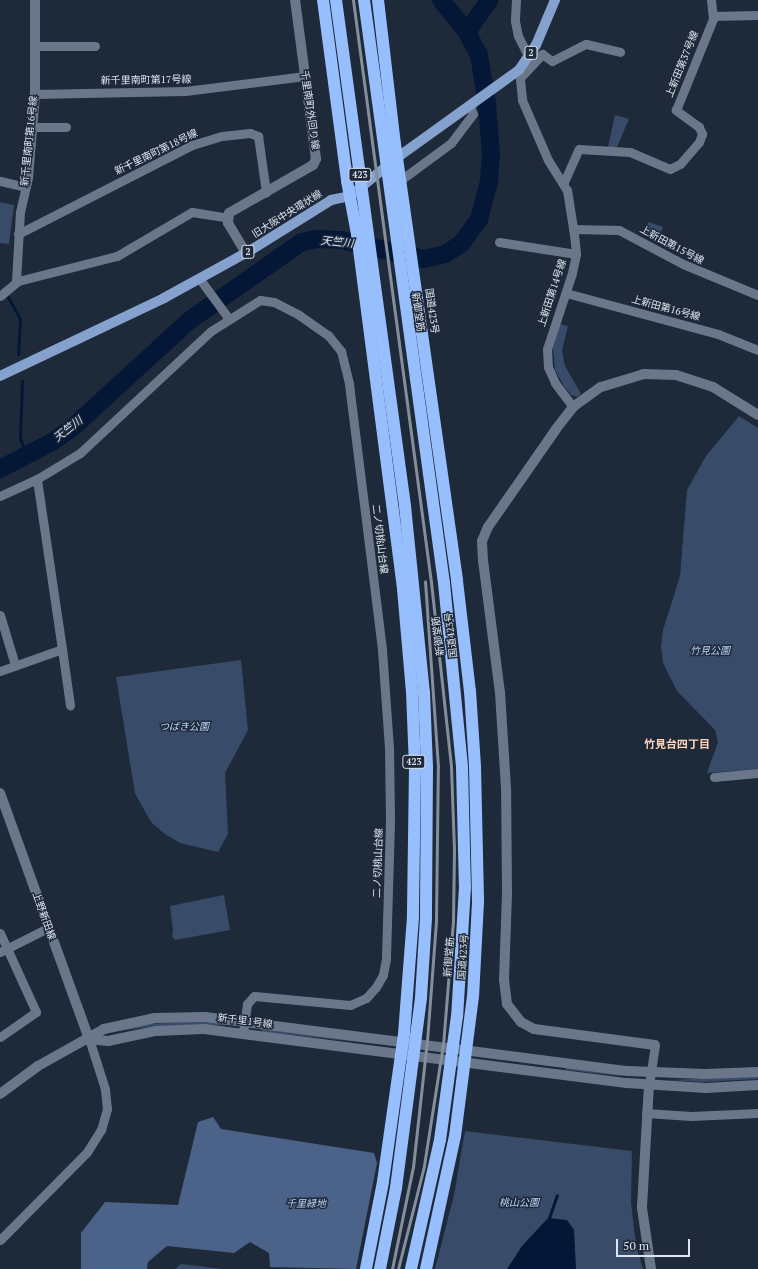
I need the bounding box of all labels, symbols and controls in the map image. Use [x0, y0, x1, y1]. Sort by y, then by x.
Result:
street label: 上新田第37号線 [663, 29, 701, 99]
road number: 2 [524, 46, 538, 60]
street label: 千里南町外回り線 [298, 70, 322, 150]
street label: 新千里南町第17号線 [101, 73, 191, 87]
street label: 新千里南町第16号線 [18, 95, 40, 187]
street label: 新千里南町第18号線 [113, 127, 199, 177]
road number: 423 [348, 168, 372, 182]
street label: 旧大阪中央環状線 [250, 188, 324, 240]
street label: 上新田第15号線 [638, 223, 706, 267]
water label: 天竺川 [320, 234, 354, 250]
road number: 2 [241, 245, 255, 259]
street label: 上新田第14号線 [535, 258, 569, 328]
street label: 国道423号 [423, 287, 441, 335]
street label: 新御堂筋 [409, 291, 427, 333]
street label: 上新田第16号線 [630, 293, 702, 323]
water label: 天竺川 [51, 414, 85, 444]
street label: 二ノ切桃山台線 [370, 504, 390, 574]
street label: 国道423号 [442, 611, 460, 659]
street label: 新御堂筋 [430, 615, 446, 657]
park label: 竹見公園 [690, 645, 730, 657]
park label: つばき公園 [159, 721, 209, 733]
district label: 竹見台四丁目 [644, 737, 710, 751]
road number: 423 [402, 755, 426, 769]
street label: 二ノ切桃山台線 [371, 828, 385, 898]
street label: 上野新田線 [30, 890, 58, 942]
street label: 国道423号 [455, 934, 471, 980]
street label: 新御堂筋 [442, 937, 456, 977]
street label: 新千里1号線 [217, 1012, 273, 1030]
park label: 桃山公園 [499, 1197, 539, 1209]
park label: 千里緑地 [286, 1198, 326, 1210]
scale bar [618, 1231, 692, 1257]
text: 50 m [623, 1238, 649, 1253]

